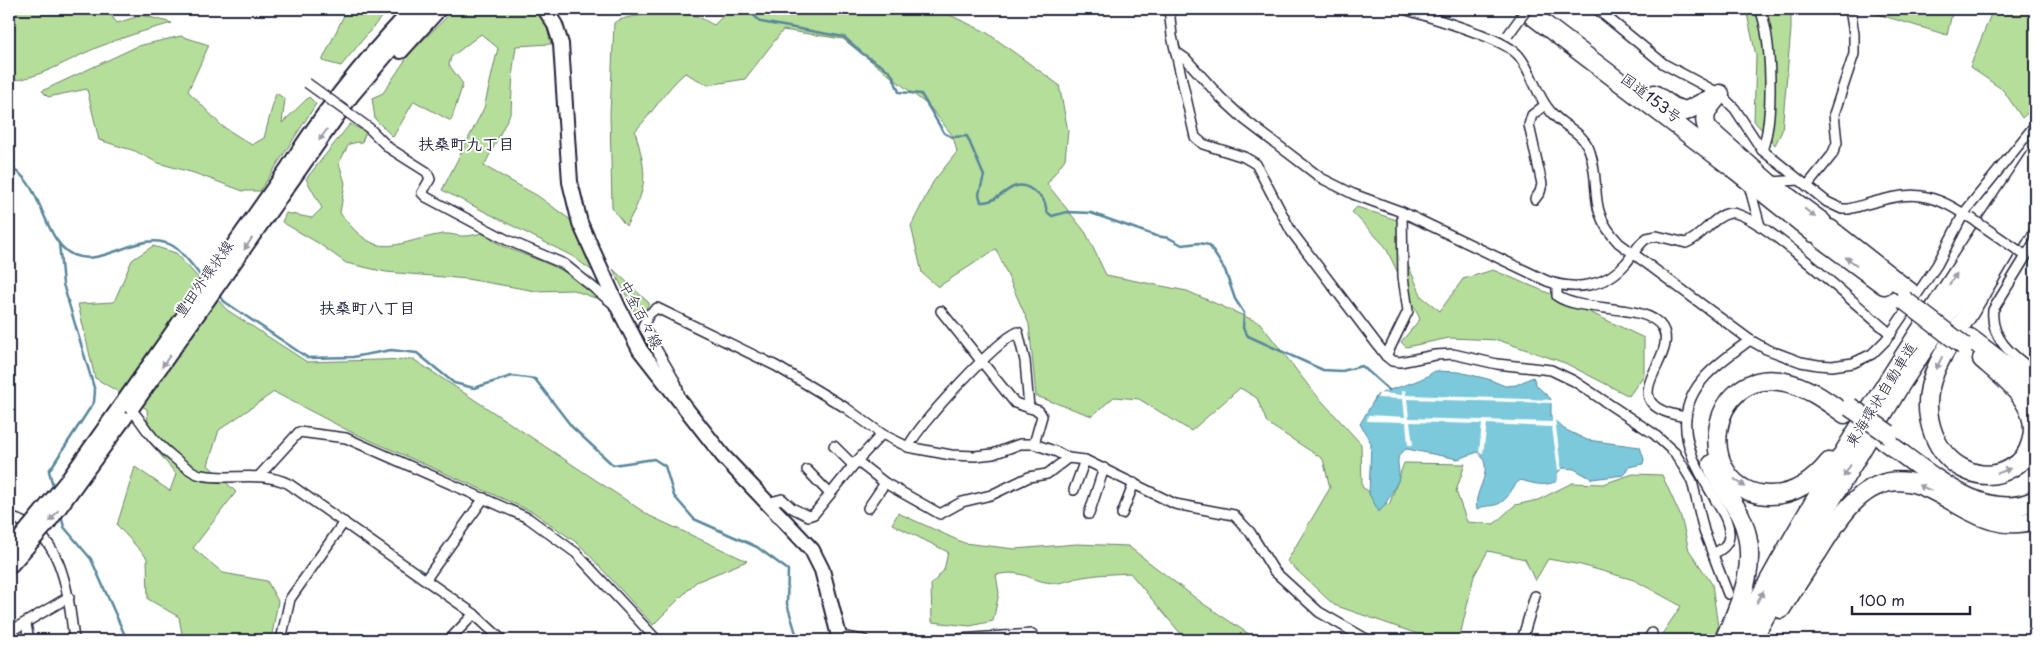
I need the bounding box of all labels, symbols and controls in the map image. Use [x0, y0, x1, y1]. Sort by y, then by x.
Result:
street label: 国道153号 [1617, 66, 1687, 128]
one-way arrow [317, 128, 328, 141]
district label: 扶桑町九丁目 [418, 131, 514, 155]
one-way arrow [1803, 208, 1817, 218]
street label: 豊田外環状線 [168, 235, 238, 321]
one-way arrow [243, 237, 253, 251]
one-way arrow [1844, 256, 1858, 266]
one-way arrow [1948, 272, 1958, 286]
street label: 中金百々線 [614, 275, 670, 353]
district label: 扶桑町八丁目 [319, 295, 415, 319]
street label: 東海環状自動車道 [1838, 337, 1922, 451]
one-way arrow [161, 354, 171, 367]
one-way arrow [1935, 355, 1944, 370]
one-way arrow [1843, 465, 1852, 478]
one-way arrow [1996, 467, 2011, 474]
one-way arrow [1733, 478, 1746, 489]
one-way arrow [1918, 483, 1932, 491]
one-way arrow [48, 509, 59, 522]
scale bar [1852, 584, 1969, 616]
text: 100 m [1859, 588, 1905, 611]
one-way arrow [1756, 590, 1764, 605]

